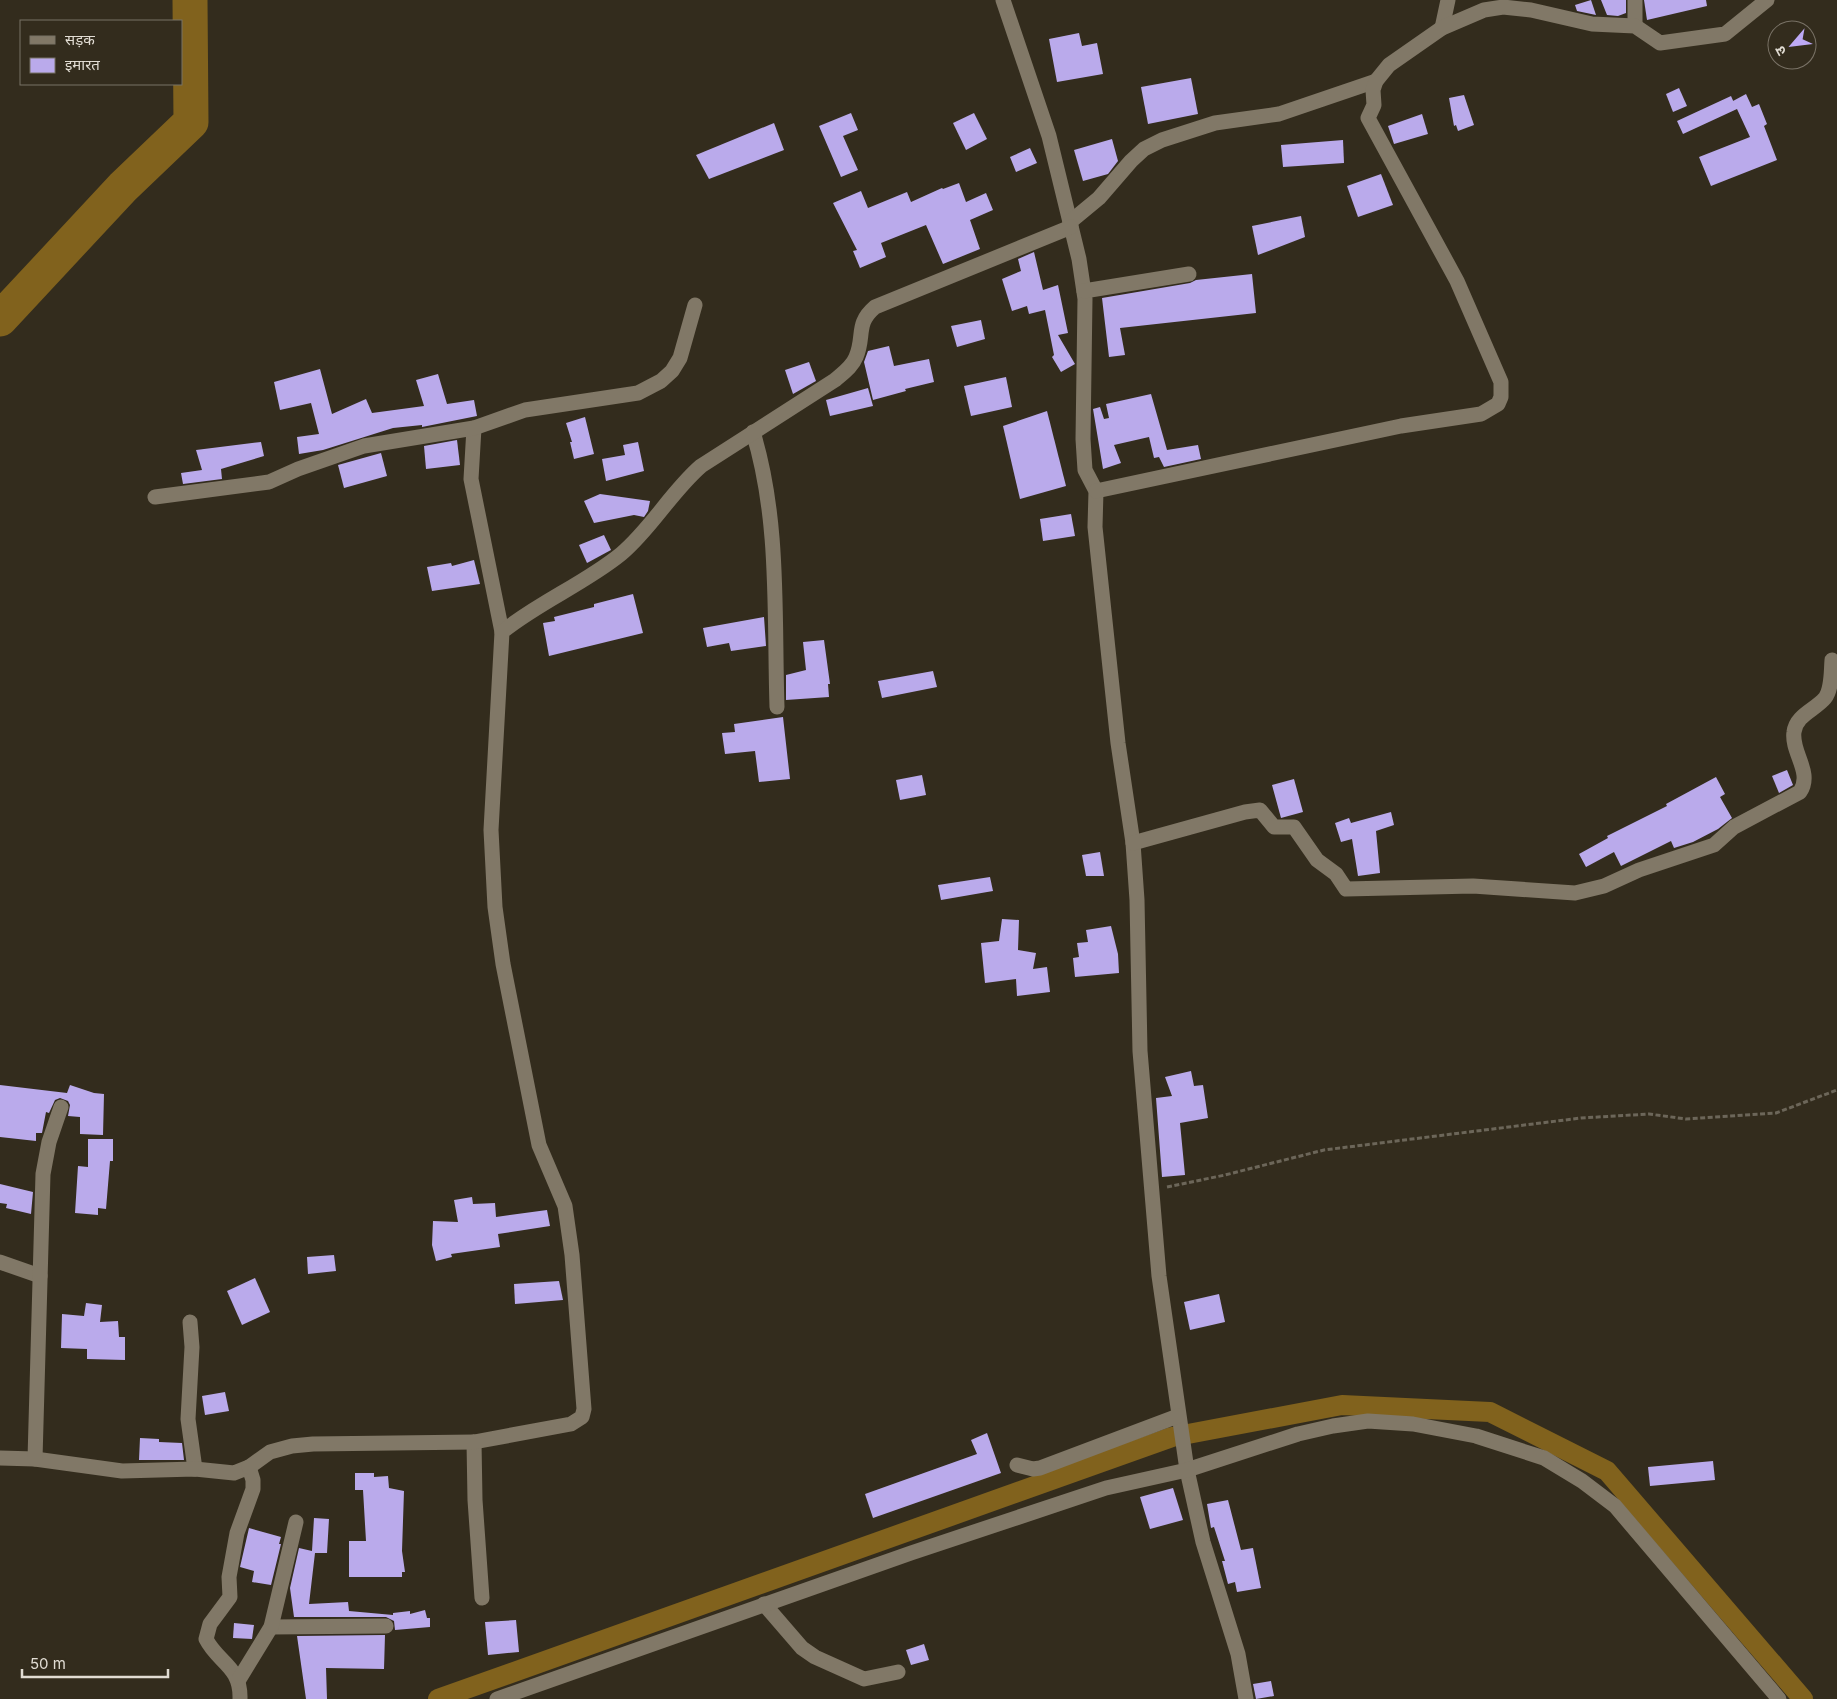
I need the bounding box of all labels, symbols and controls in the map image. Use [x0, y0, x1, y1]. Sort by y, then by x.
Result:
legend [20, 20, 182, 85]
north arrow [1767, 20, 1817, 70]
text: सड़क [65, 30, 95, 49]
text: उ [1770, 43, 1790, 59]
text: इमारत [65, 55, 100, 74]
scale bar [22, 1646, 169, 1678]
text: 50 m [30, 1654, 66, 1673]

